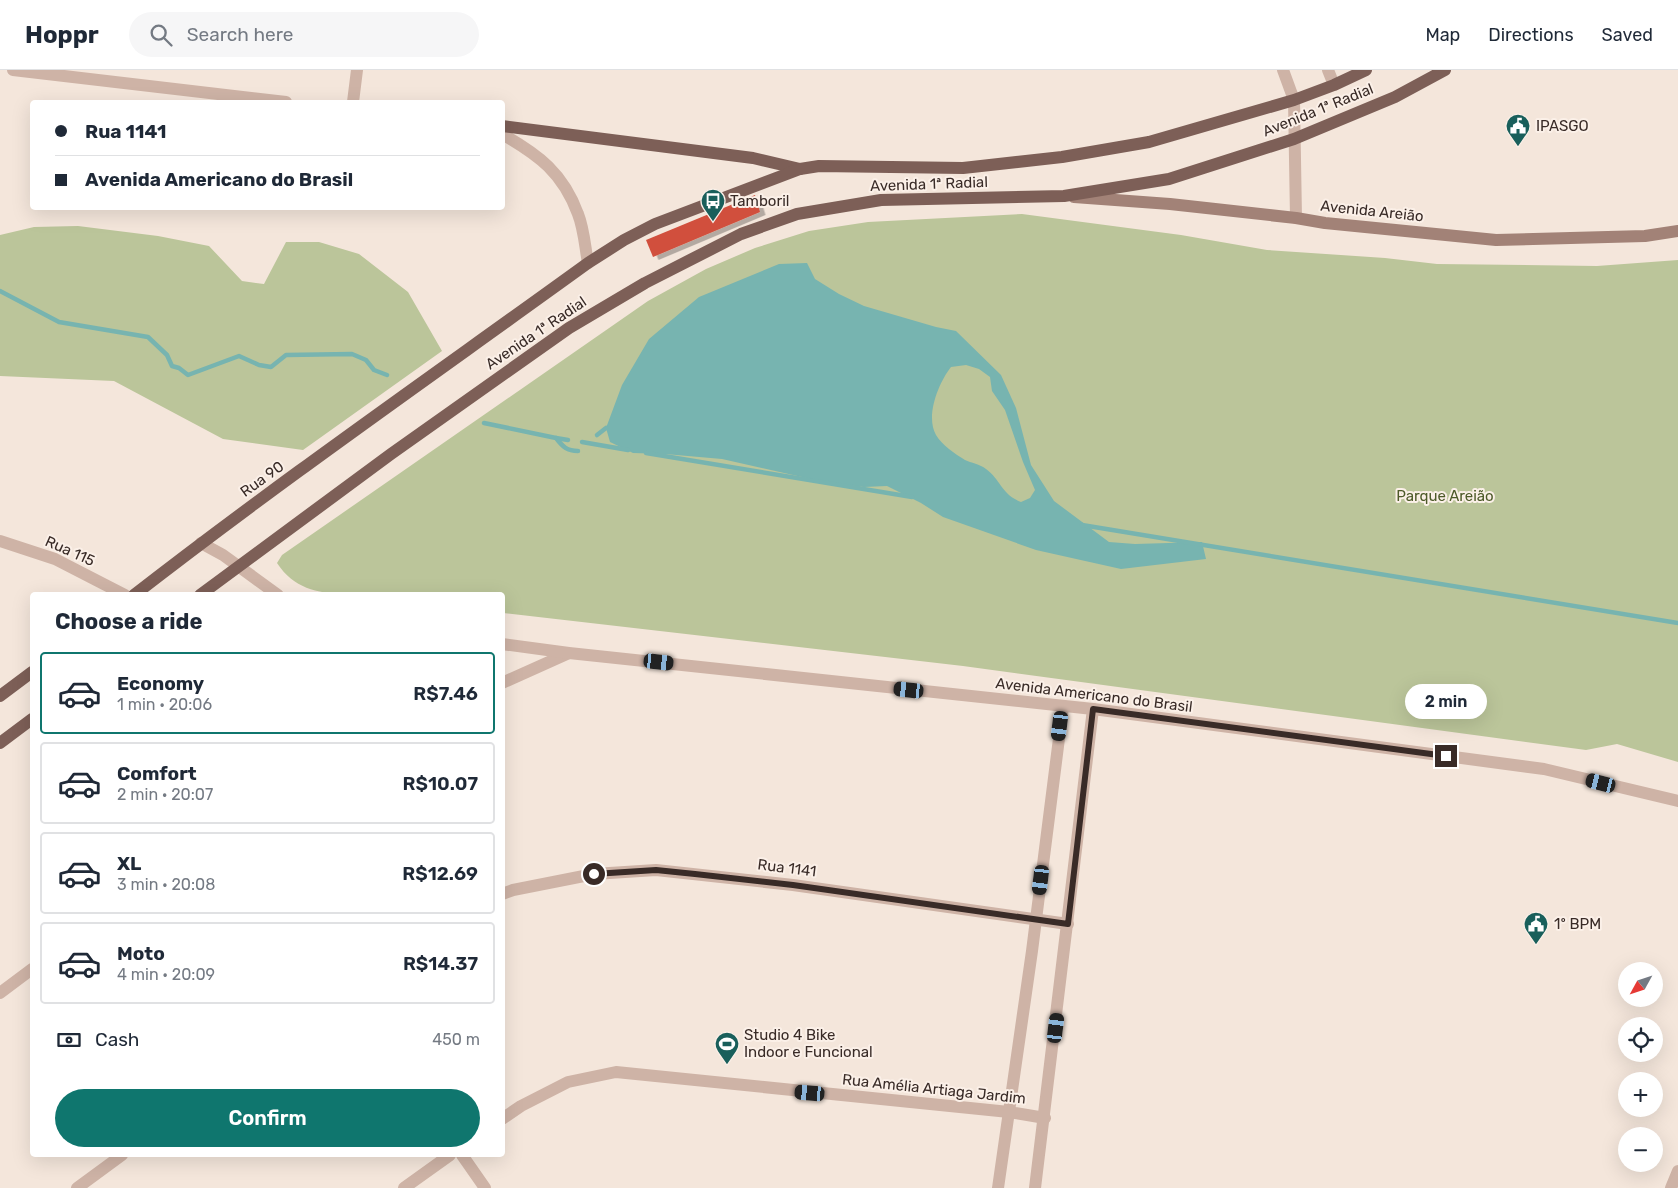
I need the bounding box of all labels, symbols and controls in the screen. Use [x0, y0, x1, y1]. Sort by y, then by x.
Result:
search box [129, 12, 479, 57]
text: Hoppr [25, 21, 99, 49]
icon: search [147, 21, 175, 49]
text: Search here [187, 23, 293, 46]
text: Map [1425, 24, 1460, 46]
text: Directions [1488, 24, 1574, 46]
text: Saved [1602, 24, 1653, 46]
street label: Avenida 1ª Radial [1260, 80, 1376, 140]
public building icon: IPASGO [1505, 113, 1531, 147]
place label: IPASGO [1536, 117, 1589, 135]
text: Rua 1141 [85, 120, 166, 143]
text: Avenida Americano do Brasil [85, 168, 353, 191]
street label: Avenida 1ª Radial [870, 173, 988, 195]
bus stop icon: Tamboril [700, 188, 726, 222]
place label: Tamboril [730, 192, 789, 210]
street label: Avenida Areião [1319, 197, 1425, 225]
street label: Avenida 1ª Radial [482, 293, 590, 373]
street label: Rua 90 [237, 457, 287, 501]
park label: Parque Areião [1396, 487, 1494, 505]
street label: Rua 115 [42, 532, 98, 570]
text: Choose a ride [55, 608, 202, 635]
car [643, 653, 674, 671]
icon: car [57, 671, 102, 716]
text: Economy [117, 672, 204, 695]
street label: Avenida Americano do Brasil [994, 674, 1194, 716]
car [893, 681, 924, 699]
text: R$7.46 [413, 682, 478, 705]
callout: 2 min [1405, 684, 1487, 718]
text: 2 min [1425, 692, 1467, 711]
text: 1 min · 20:06 [117, 695, 212, 714]
car [1050, 710, 1069, 742]
route end [1435, 745, 1457, 767]
icon: car [57, 761, 102, 806]
text: Comfort [117, 762, 197, 785]
text: R$10.07 [403, 772, 478, 795]
car [1584, 772, 1617, 794]
text: 2 min · 20:07 [117, 785, 213, 804]
icon: car [57, 851, 102, 896]
text: XL [117, 852, 141, 875]
street label: Rua 1141 [757, 855, 817, 881]
text: R$12.69 [402, 862, 478, 885]
route start [583, 863, 605, 885]
car [1031, 864, 1050, 896]
text: 3 min · 20:08 [117, 875, 215, 894]
public building icon: 1º BPM [1523, 911, 1549, 945]
place label: 1º BPM [1554, 915, 1601, 933]
icon: car [57, 941, 102, 986]
text: Moto [117, 942, 165, 965]
text: R$14.37 [403, 952, 478, 975]
north arrow [1618, 962, 1662, 1008]
map controls [1618, 962, 1663, 1172]
text: 4 min · 20:09 [117, 965, 215, 984]
car [1046, 1012, 1065, 1044]
button: locate [1618, 1017, 1663, 1062]
icon: cash [55, 1026, 83, 1054]
place label: Studio 4 Bike Indoor e Funcional [744, 1026, 873, 1061]
text: Cash [95, 1028, 139, 1051]
text: 450 m [432, 1030, 480, 1049]
sports icon: Studio 4 Bike Indoor e Funcional [714, 1031, 740, 1065]
street label: Rua Amélia Artiaga Jardim [841, 1070, 1027, 1108]
button: + [1618, 1072, 1663, 1117]
car [794, 1084, 825, 1102]
button: Confirm [55, 1089, 480, 1147]
button: − [1618, 1127, 1663, 1172]

